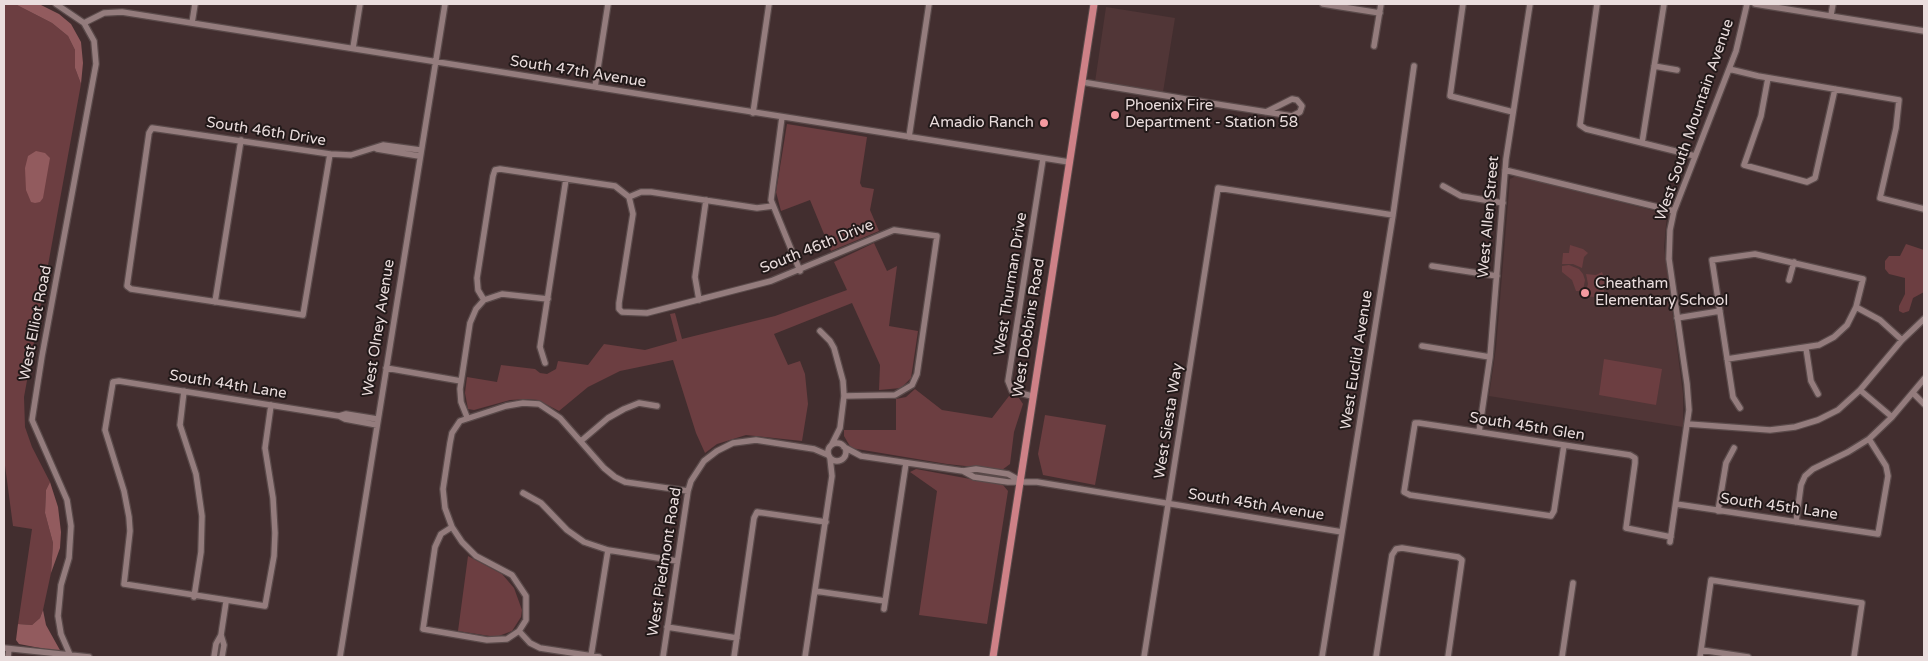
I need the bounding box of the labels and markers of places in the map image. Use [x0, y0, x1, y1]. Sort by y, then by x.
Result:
place label: Phoenix Fire Department - Station 58 [1125, 97, 1298, 132]
marker: Phoenix Fire Department - Station 58 [1109, 109, 1121, 121]
place label: Amadio Ranch [929, 114, 1034, 132]
marker: Amadio Ranch [1038, 117, 1050, 129]
place label: Cheatham Elementary School [1595, 275, 1728, 310]
marker: Cheatham Elementary School [1579, 287, 1591, 299]

